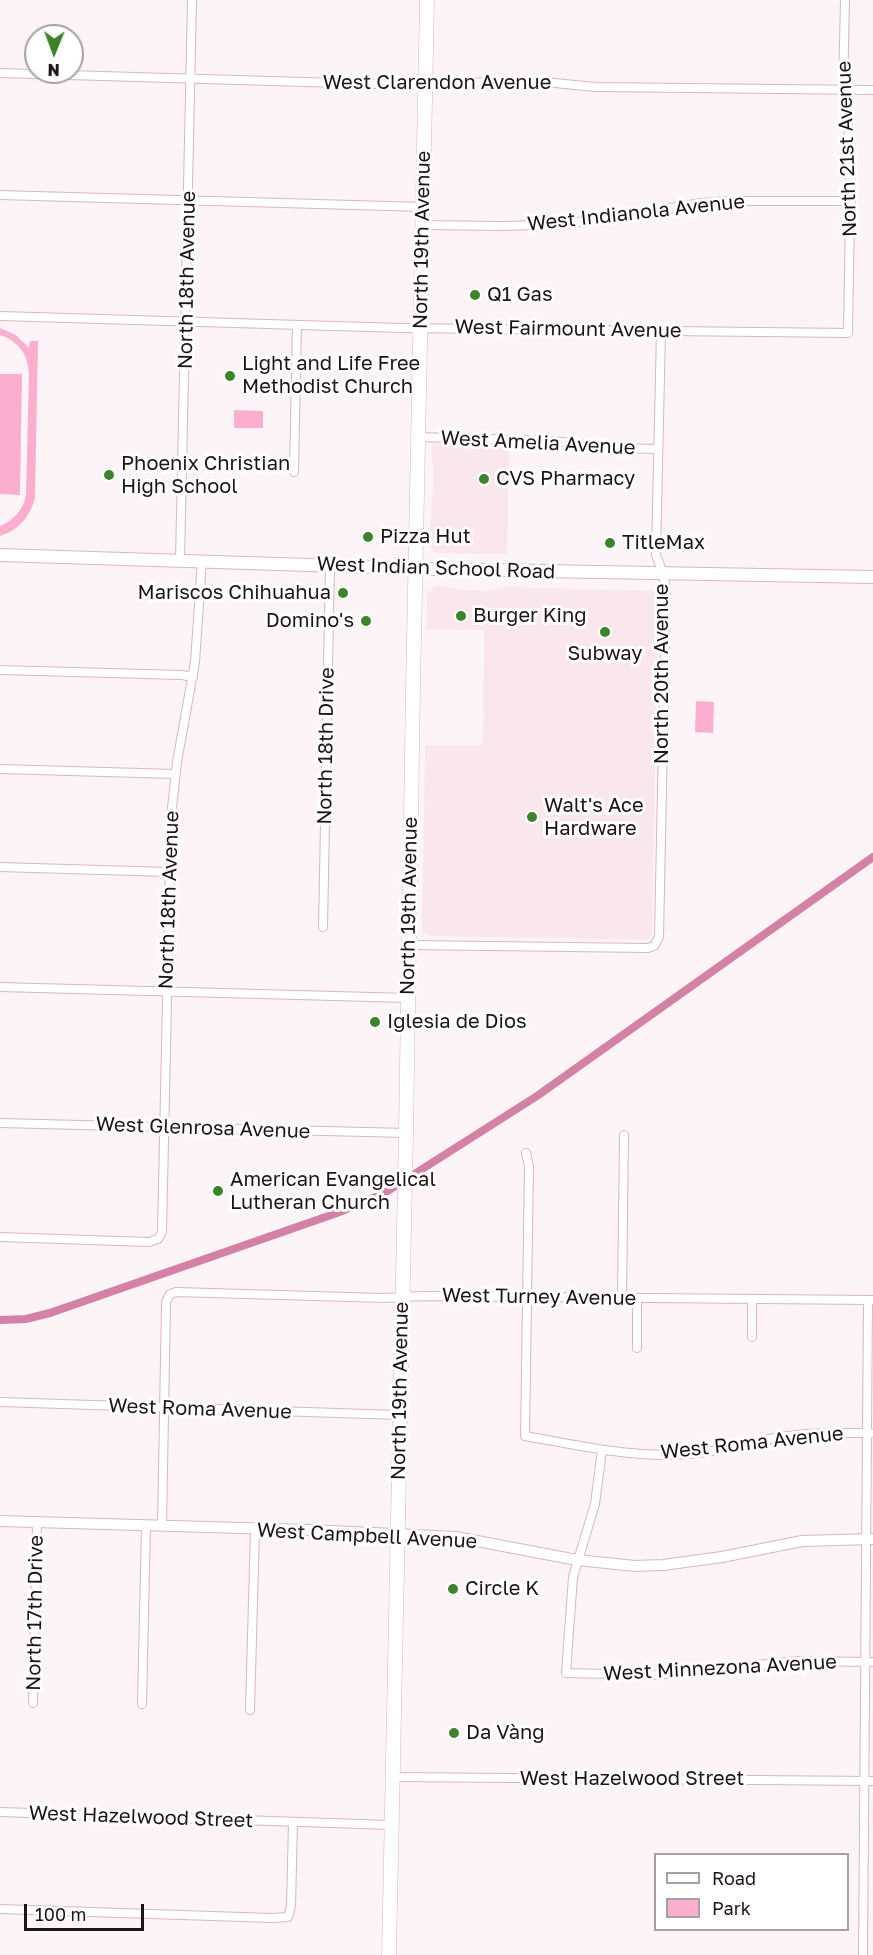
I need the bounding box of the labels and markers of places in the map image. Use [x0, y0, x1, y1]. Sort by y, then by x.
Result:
place label: Q1 Gas [487, 283, 552, 307]
marker: Q1 Gas [468, 288, 482, 302]
place label: Light and Life Free Methodist Church [242, 352, 420, 399]
marker: Light and Life Free Methodist Church [223, 369, 237, 383]
place label: Phoenix Christian High School [121, 452, 290, 499]
place label: CVS Pharmacy [496, 467, 635, 491]
marker: Phoenix Christian High School [102, 468, 116, 482]
marker: CVS Pharmacy [477, 472, 491, 486]
place label: Pizza Hut [380, 525, 471, 549]
marker: Pizza Hut [361, 530, 375, 544]
place label: TitleMax [622, 531, 705, 555]
marker: TitleMax [603, 536, 617, 550]
place label: Mariscos Chihuahua [138, 581, 331, 605]
marker: Mariscos Chihuahua [336, 586, 350, 600]
place label: Burger King [473, 604, 587, 628]
place label: Domino's [266, 609, 354, 633]
marker: Burger King [454, 609, 468, 623]
marker: Domino's [359, 614, 373, 628]
marker: Subway [598, 625, 612, 639]
place label: Subway [568, 642, 642, 666]
place label: Walt's Ace Hardware [544, 794, 644, 841]
marker: Walt's Ace Hardware [525, 810, 539, 824]
place label: Iglesia de Dios [387, 1010, 526, 1034]
marker: Iglesia de Dios [368, 1015, 382, 1029]
place label: American Evangelical Lutheran Church [230, 1168, 436, 1215]
marker: American Evangelical Lutheran Church [211, 1184, 225, 1198]
place label: Circle K [465, 1577, 539, 1601]
marker: Circle K [446, 1582, 460, 1596]
place label: Da Vàng [466, 1721, 545, 1745]
marker: Da Vàng [447, 1726, 461, 1740]

